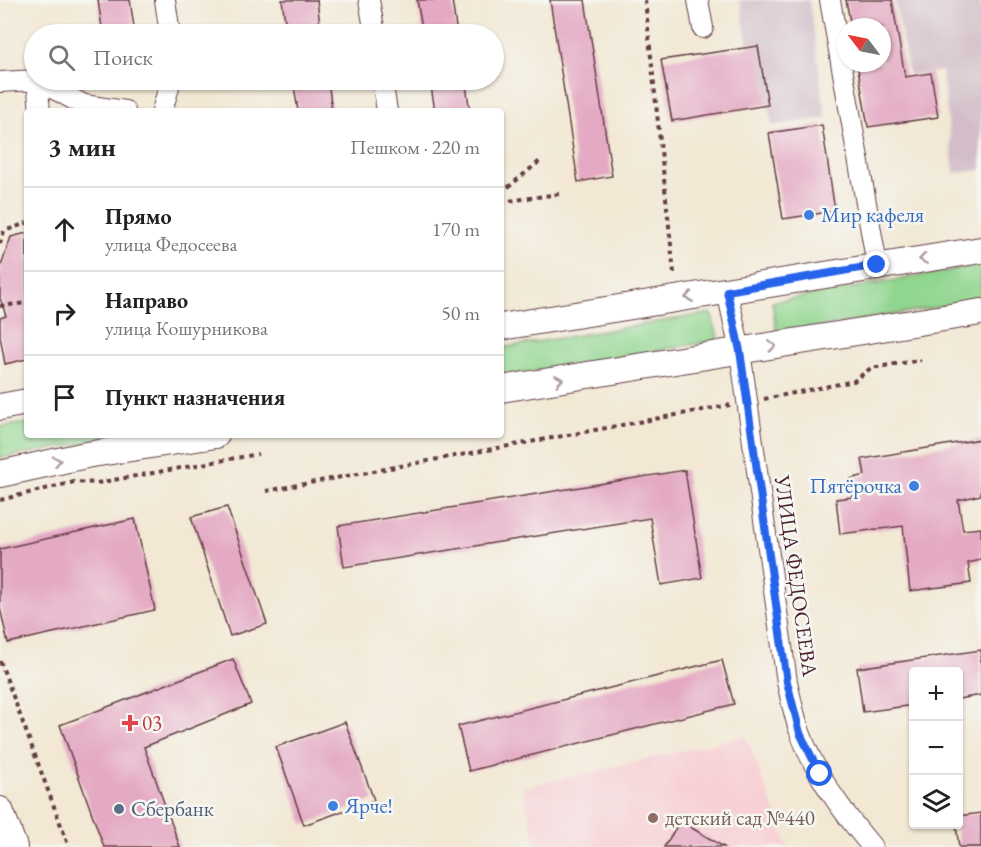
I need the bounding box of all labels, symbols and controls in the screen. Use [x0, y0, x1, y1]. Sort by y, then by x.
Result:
north arrow [837, 18, 891, 72]
search box [24, 24, 504, 90]
icon: search [45, 41, 78, 74]
text: Поиск [93, 43, 153, 72]
text: 3 мин [48, 130, 116, 164]
text: Пешком · 220 m [350, 134, 480, 160]
place label: Мир кафеля [821, 201, 924, 228]
text: Прямо [105, 202, 172, 231]
marker: Мир кафеля [802, 208, 816, 222]
icon: ahead [48, 213, 81, 246]
text: 170 m [432, 216, 480, 242]
text: улица Федосеева [105, 231, 237, 257]
route end [863, 251, 889, 277]
one-way arrow [919, 252, 928, 264]
text: Направо [105, 286, 188, 315]
one-way arrow [685, 290, 694, 302]
icon: right [48, 297, 81, 330]
text: 50 m [441, 300, 480, 326]
text: улица Кошурникова [105, 315, 268, 341]
one-way arrow [768, 341, 777, 353]
one-way arrow [554, 374, 563, 386]
icon: arrive [48, 381, 81, 414]
text: Пункт назначения [105, 383, 285, 412]
one-way arrow [52, 456, 62, 469]
place label: Пятёрочка [810, 472, 903, 499]
street label: УЛИЦА ФЕДОСЕЕВА [769, 473, 824, 679]
marker: Пятёрочка [907, 479, 921, 493]
map controls [909, 667, 963, 829]
button: + [909, 667, 963, 721]
place label: 03 [142, 709, 162, 736]
marker: 03 [123, 716, 137, 730]
button: − [909, 721, 963, 775]
route start [806, 760, 832, 786]
button: layers [909, 775, 963, 829]
place label: Ярче! [344, 792, 393, 819]
place label: Сбербанк [131, 795, 214, 822]
marker: Ярче! [326, 799, 340, 813]
marker: Сбербанк [112, 802, 126, 816]
place label: детский сад №440 [665, 804, 815, 831]
marker: детский сад №440 [646, 811, 660, 825]

